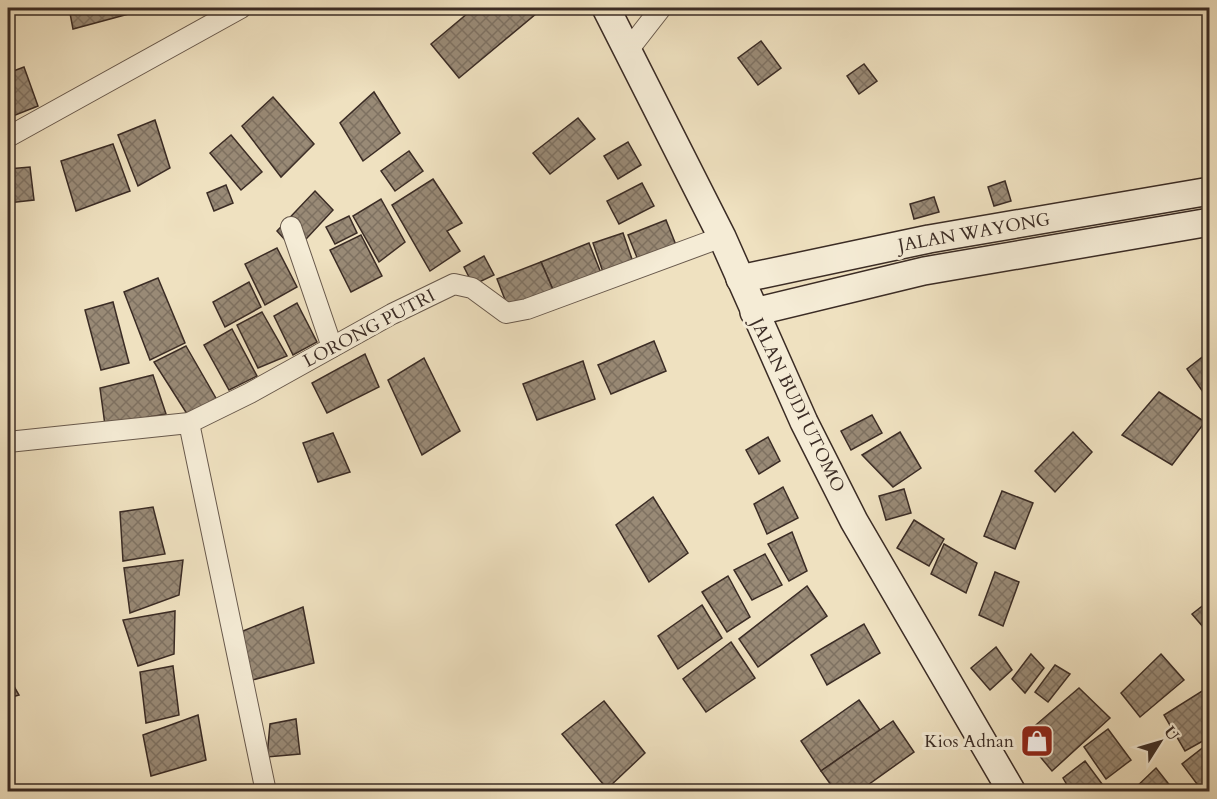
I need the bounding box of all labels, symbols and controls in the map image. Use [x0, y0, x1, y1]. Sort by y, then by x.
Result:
street label: JALAN WAYONG [893, 207, 1052, 259]
street label: LORONG PUTRI [299, 283, 440, 374]
street label: JALAN BUDI UTOMO [743, 311, 851, 497]
north arrow [1130, 712, 1190, 772]
text: U [1158, 722, 1184, 745]
shop icon: Kios Adnan [1019, 723, 1055, 759]
place label: Kios Adnan [924, 729, 1015, 754]

